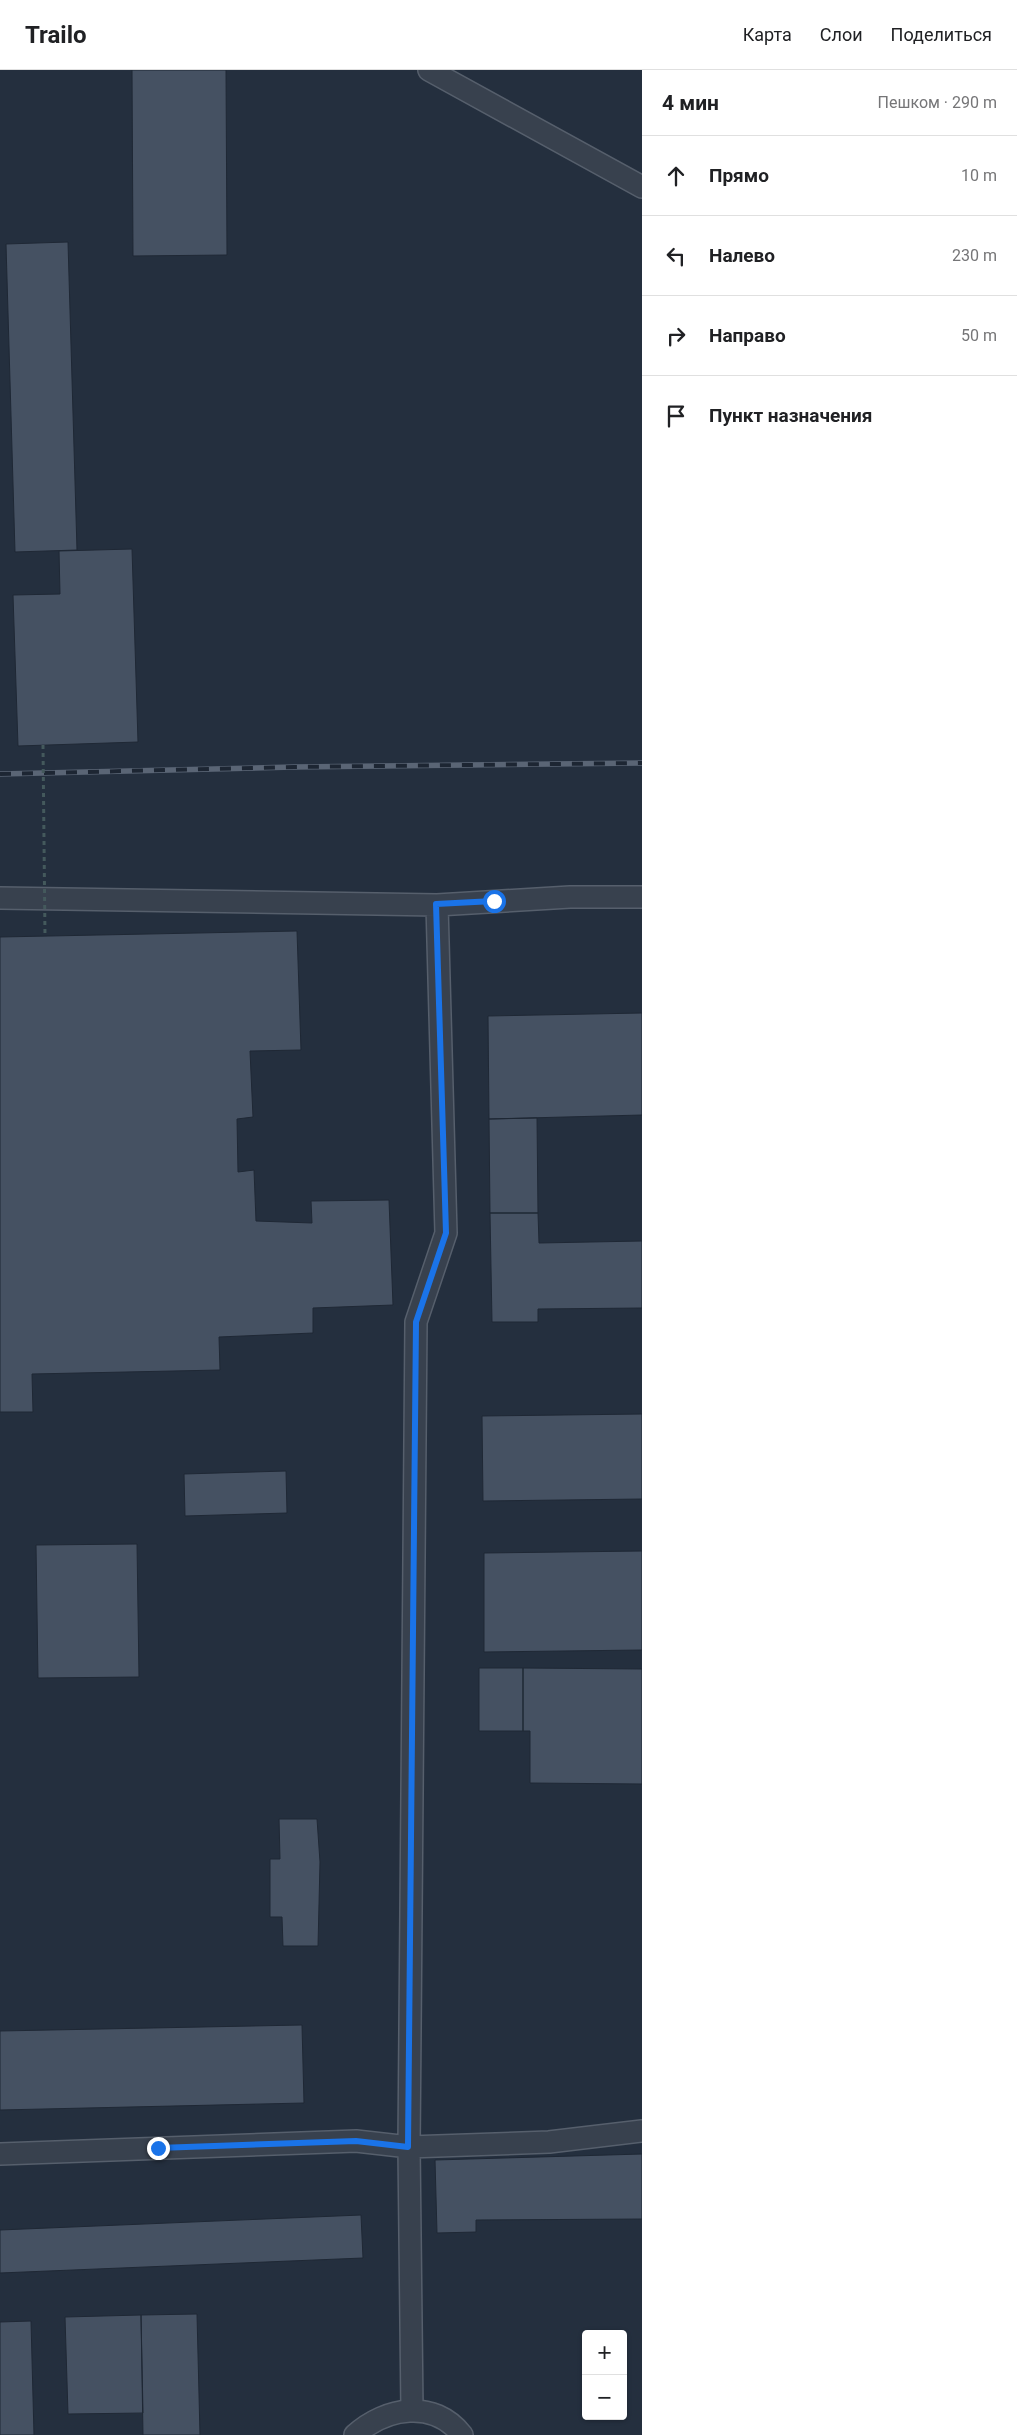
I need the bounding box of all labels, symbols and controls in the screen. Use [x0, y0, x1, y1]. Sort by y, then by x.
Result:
text: Trailo [25, 21, 87, 49]
text: Карта [743, 24, 792, 45]
text: Слои [820, 24, 863, 45]
text: Поделиться [891, 24, 992, 45]
text: 4 мин [662, 91, 719, 115]
text: Пешком · 290 m [878, 93, 997, 112]
icon: ahead [662, 162, 690, 190]
text: Прямо [709, 164, 769, 187]
text: 10 m [961, 166, 997, 185]
icon: left [662, 242, 690, 270]
text: Налево [709, 244, 775, 267]
text: 230 m [952, 246, 997, 265]
icon: right [662, 322, 690, 350]
text: Направо [709, 324, 786, 347]
text: 50 m [961, 326, 997, 345]
icon: arrive [662, 402, 690, 430]
text: Пункт назначения [709, 404, 872, 427]
route start [483, 890, 506, 913]
route end [147, 2137, 170, 2160]
map controls [582, 2330, 627, 2420]
button: + [582, 2330, 627, 2375]
button: − [582, 2375, 627, 2420]

